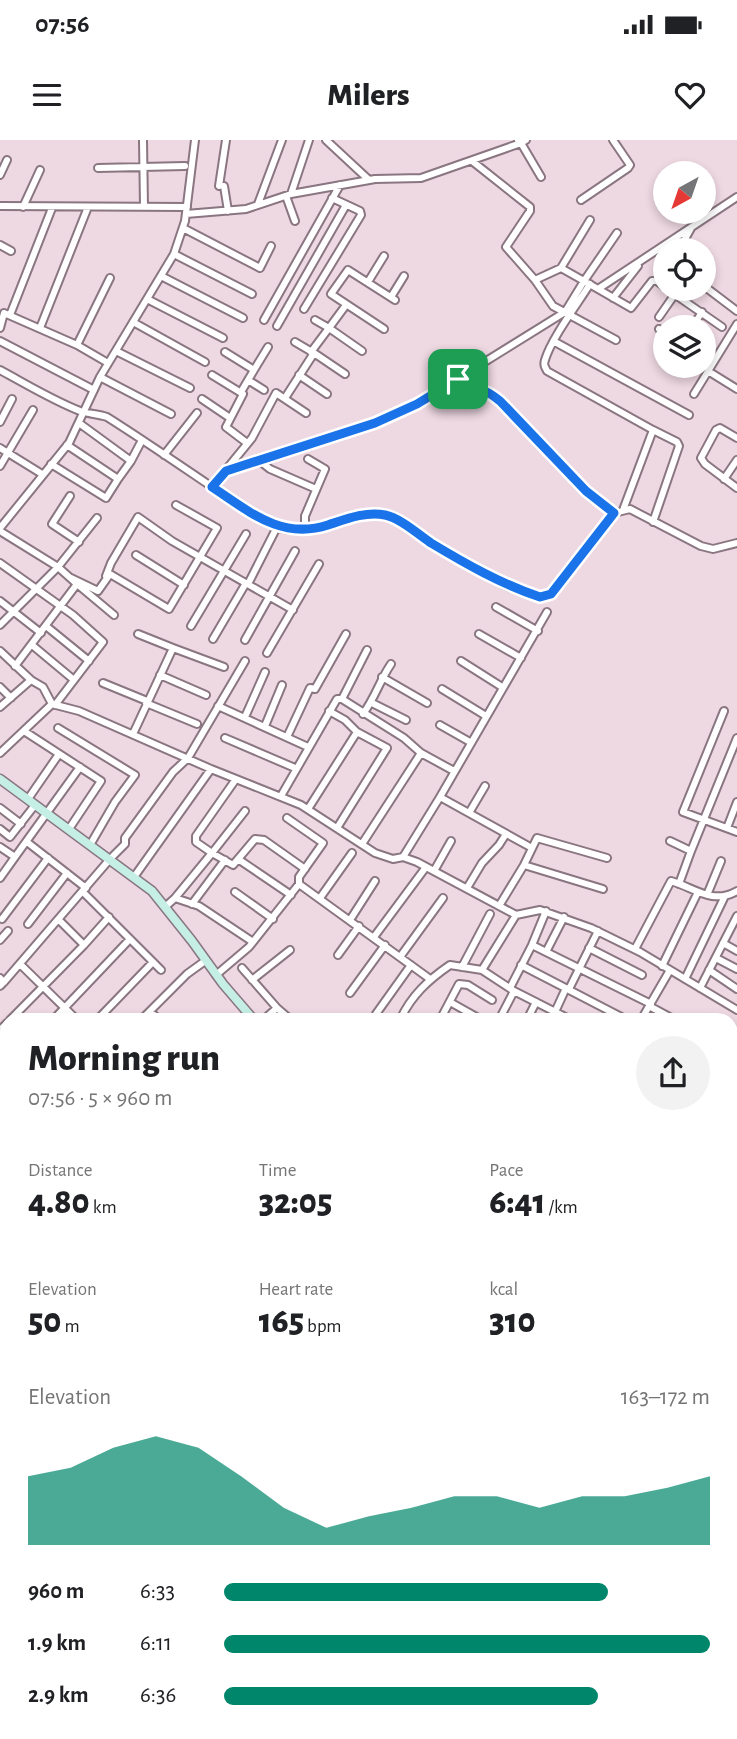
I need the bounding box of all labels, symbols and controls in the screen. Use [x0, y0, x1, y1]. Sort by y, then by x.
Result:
text: 07:56 [35, 11, 90, 37]
icon: menu [28, 76, 66, 114]
icon: heart [671, 76, 709, 114]
text: Milers [327, 79, 410, 111]
north arrow [653, 161, 716, 224]
map controls [653, 161, 716, 378]
button: locate [653, 238, 716, 301]
button: layers [653, 315, 716, 378]
pin [428, 349, 488, 409]
icon: arrive [439, 360, 477, 398]
button: share [636, 1036, 710, 1110]
text: Morning run [28, 1040, 220, 1078]
text: 07:56 · 5 × 960 m [28, 1087, 173, 1110]
text: Distance [28, 1161, 92, 1180]
text: Time [259, 1161, 297, 1180]
text: Pace [489, 1161, 524, 1180]
text: 4.80 [28, 1185, 90, 1220]
text: 32:05 [259, 1185, 332, 1220]
text: 6:41 [489, 1185, 545, 1220]
text: km [90, 1198, 117, 1217]
text: /km [545, 1198, 578, 1217]
text: Elevation [28, 1280, 97, 1299]
text: Heart rate [259, 1280, 333, 1299]
text: kcal [489, 1280, 518, 1299]
text: 50 [28, 1304, 61, 1339]
text: 165 [259, 1304, 304, 1339]
text: 310 [489, 1304, 536, 1339]
text: m [61, 1317, 80, 1336]
text: bpm [304, 1317, 342, 1336]
text: Elevation [28, 1386, 111, 1409]
text: 163–172 m [621, 1386, 710, 1409]
text: 960 m [28, 1580, 84, 1603]
text: 6:33 [140, 1580, 175, 1603]
text: 1.9 km [28, 1632, 86, 1655]
text: 6:11 [140, 1632, 172, 1655]
text: 2.9 km [28, 1684, 89, 1707]
text: 6:36 [140, 1684, 176, 1707]

